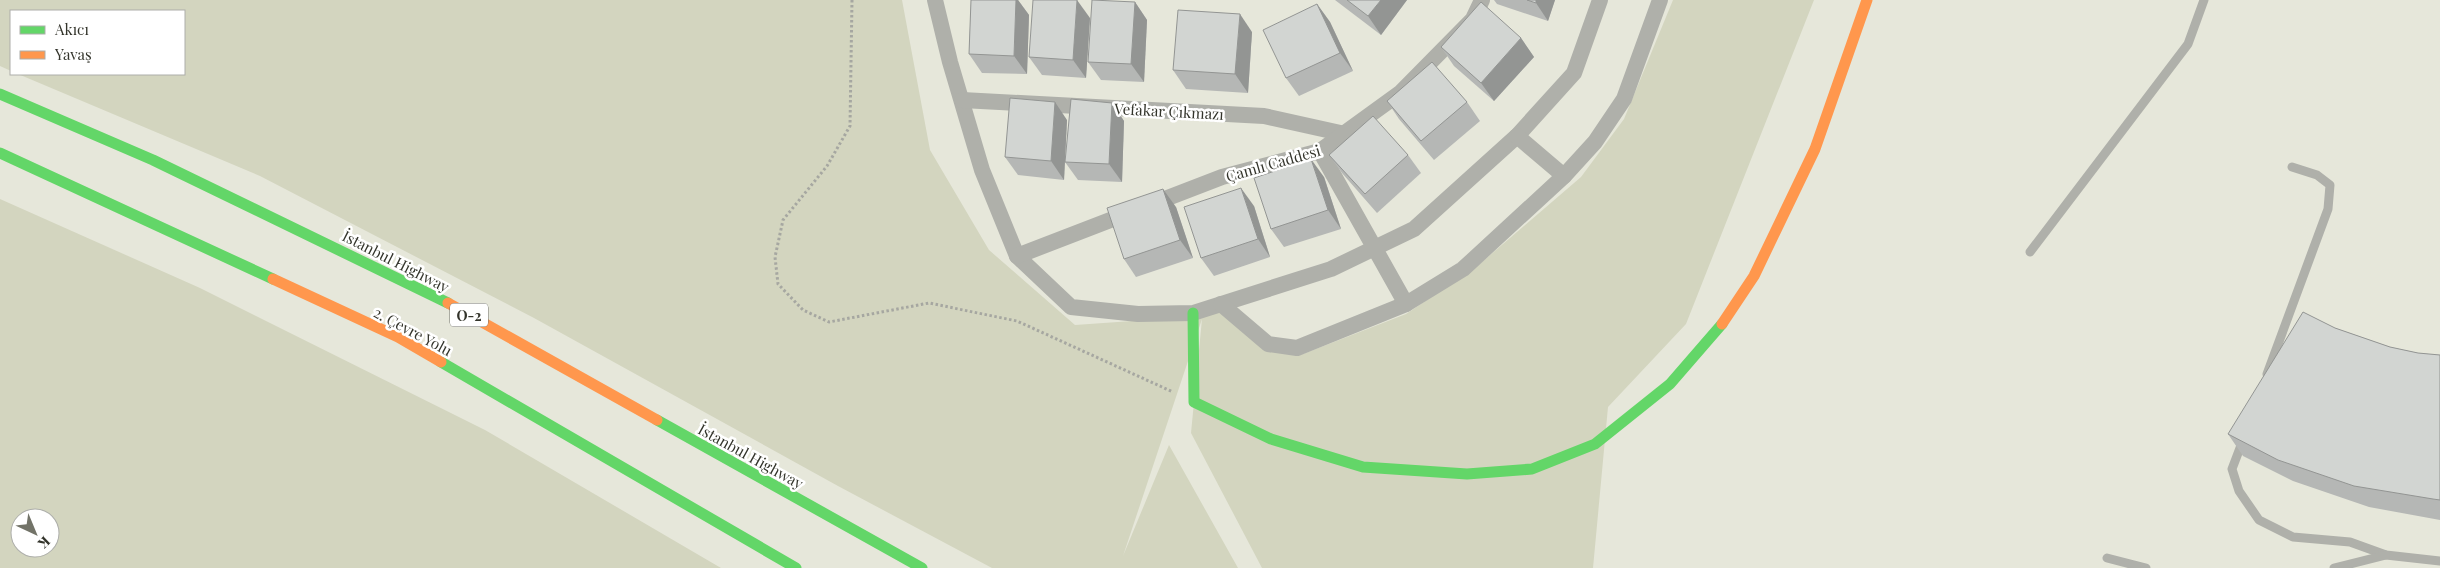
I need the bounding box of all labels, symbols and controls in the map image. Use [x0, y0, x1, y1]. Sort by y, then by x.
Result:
legend [10, 10, 185, 75]
text: Akıcı [54, 19, 89, 39]
text: Yavaş [54, 44, 92, 64]
street label: Vefakar Çıkmazı [1113, 98, 1225, 124]
street label: Çamlı Caddesi [1223, 140, 1323, 186]
street label: İstanbul Highway [339, 225, 453, 297]
street label: 2. Çevre Yolu [370, 302, 456, 360]
road number: O-2 [450, 304, 488, 326]
street label: İstanbul Highway [695, 419, 808, 493]
north arrow [10, 508, 60, 558]
text: K [33, 532, 55, 554]

